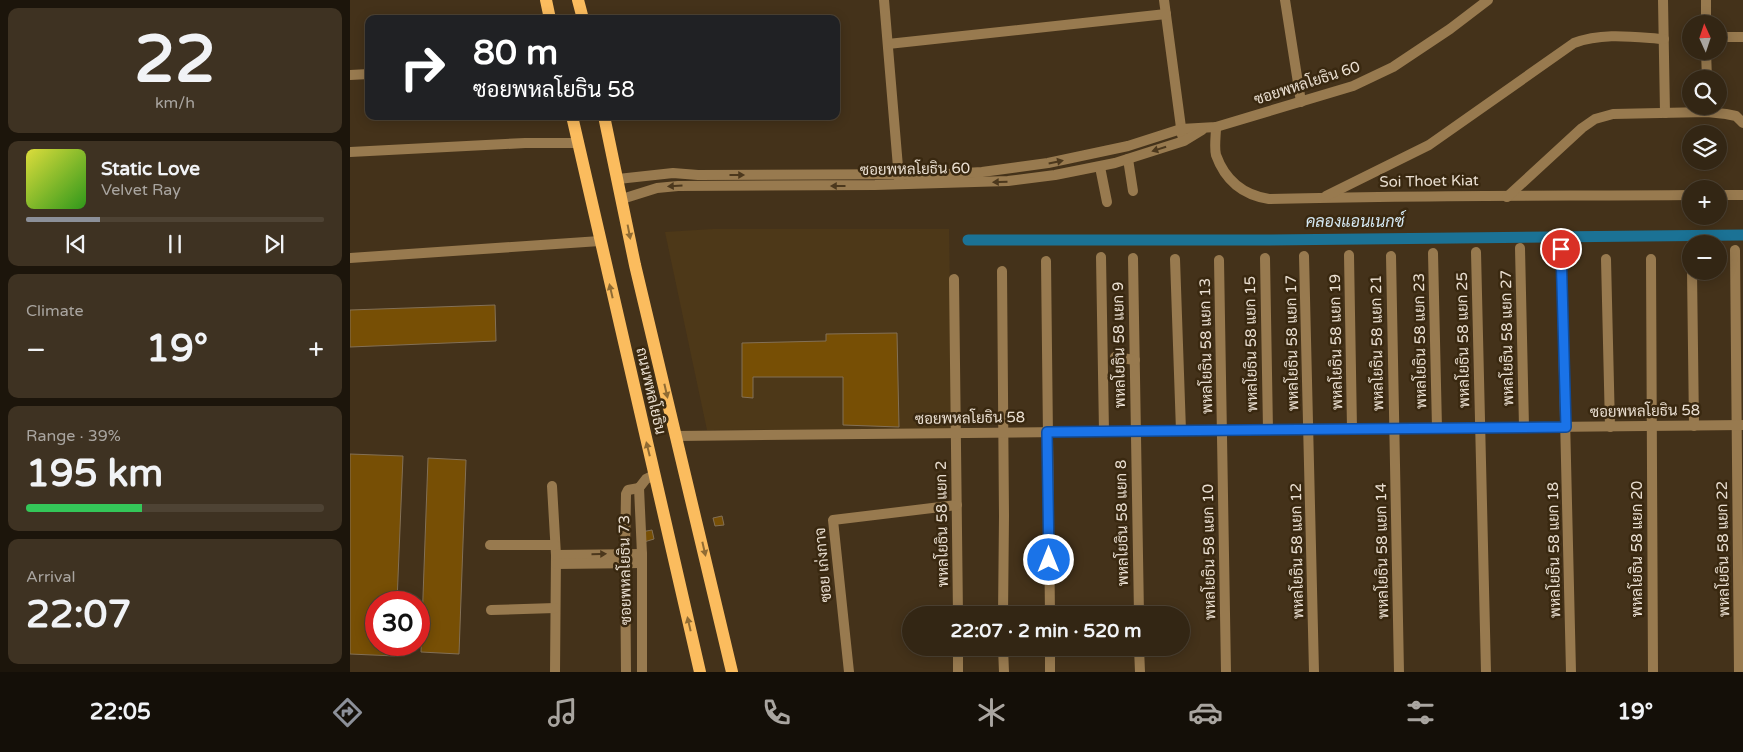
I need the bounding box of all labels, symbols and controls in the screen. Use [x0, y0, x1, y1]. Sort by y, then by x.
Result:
north arrow [1682, 15, 1728, 60]
map controls [1682, 15, 1727, 280]
text: 22 [134, 21, 216, 100]
text: 80 m [473, 32, 558, 74]
icon: right [390, 35, 455, 100]
street label: ซอยพหลโยธิน 60 [1251, 56, 1362, 109]
button: search [1682, 70, 1727, 115]
text: ซอยพหลโยธิน 58 [473, 77, 635, 103]
text: km/h [155, 93, 195, 113]
button: layers [1682, 125, 1727, 170]
one-way arrow [1151, 146, 1166, 153]
one-way arrow [1048, 157, 1064, 165]
text: Static Love [101, 158, 200, 180]
street label: ซอยพหลโยธิน 60 [860, 158, 970, 179]
one-way arrow [729, 171, 745, 179]
street label: Soi Thoet Kiat [1379, 171, 1479, 191]
one-way arrow [992, 178, 1008, 186]
text: Velvet Ray [101, 180, 181, 200]
button: + [1682, 180, 1727, 225]
one-way arrow [829, 182, 845, 190]
one-way arrow [667, 183, 683, 191]
water label: คลองแอนเนกซ์ [1306, 209, 1406, 232]
one-way arrow [625, 225, 633, 240]
pin [1540, 228, 1582, 270]
icon: previous [62, 230, 90, 258]
icon: pause [161, 230, 189, 258]
icon: next [260, 230, 288, 258]
icon: arrive [1547, 235, 1575, 263]
button: − [1682, 235, 1727, 280]
street label: พหลโยธิน 58 แยก 27 [1496, 270, 1517, 406]
street label: พหลโยธิน 58 แยก 25 [1452, 272, 1473, 408]
street label: พหลโยธิน 58 แยก 23 [1409, 273, 1430, 409]
street label: พหลโยธิน 58 แยก 19 [1325, 274, 1346, 410]
street label: พหลโยธิน 58 แยก 17 [1281, 275, 1302, 411]
street label: พหลโยธิน 58 แยก 21 [1366, 275, 1387, 411]
street label: พหลโยธิน 58 แยก 15 [1240, 276, 1261, 412]
street label: พหลโยธิน 58 แยก 13 [1195, 278, 1216, 414]
street label: พหลโยธิน 58 แยก 9 [1108, 281, 1129, 409]
one-way arrow [607, 283, 615, 298]
text: Climate [26, 301, 84, 321]
text: 19° [146, 326, 208, 372]
text: − [26, 333, 46, 367]
text: + [308, 333, 324, 367]
street label: ถนนพหลโยธิน [632, 345, 671, 436]
one-way arrow [662, 383, 670, 398]
street label: ซอยพหลโยธิน 58 [1590, 400, 1700, 421]
street label: ซอยพหลโยธิน 58 [915, 407, 1025, 428]
text: Range · 39% [26, 426, 121, 446]
one-way arrow [644, 442, 652, 457]
text: 195 km [26, 451, 163, 497]
street label: พหลโยธิน 58 แยก 8 [1111, 459, 1132, 587]
street label: พหลโยธิน 58 แยก 2 [931, 460, 952, 588]
street label: พหลโยธิน 58 แยก 20 [1627, 481, 1646, 617]
street label: พหลโยธิน 58 แยก 22 [1712, 481, 1733, 617]
street label: พหลโยธิน 58 แยก 18 [1543, 482, 1564, 618]
street label: พหลโยธิน 58 แยก 12 [1286, 483, 1307, 619]
street label: พหลโยธิน 58 แยก 14 [1371, 483, 1392, 619]
street label: พหลโยธิน 58 แยก 10 [1198, 484, 1219, 620]
street label: ซอยพหลโยธิน 73 [614, 515, 635, 625]
street label: ซอย เก่งกาจ [810, 527, 835, 603]
position arrow [1022, 533, 1074, 585]
one-way arrow [700, 541, 708, 556]
one-way arrow [591, 550, 607, 558]
text: Arrival [26, 567, 75, 587]
speed limit sign: 30 [365, 591, 430, 656]
text: 22:07 [26, 592, 131, 638]
one-way arrow [685, 617, 693, 632]
text: 22:07 · 2 min · 520 m [950, 620, 1142, 642]
icon: directions [330, 695, 365, 730]
icon: music [545, 695, 580, 730]
icon: phone [759, 695, 794, 730]
icon: climate [974, 695, 1009, 730]
icon: car [1188, 695, 1223, 730]
icon: filters [1403, 695, 1438, 730]
text: 22:05 [90, 699, 151, 725]
text: 19° [1617, 699, 1653, 725]

